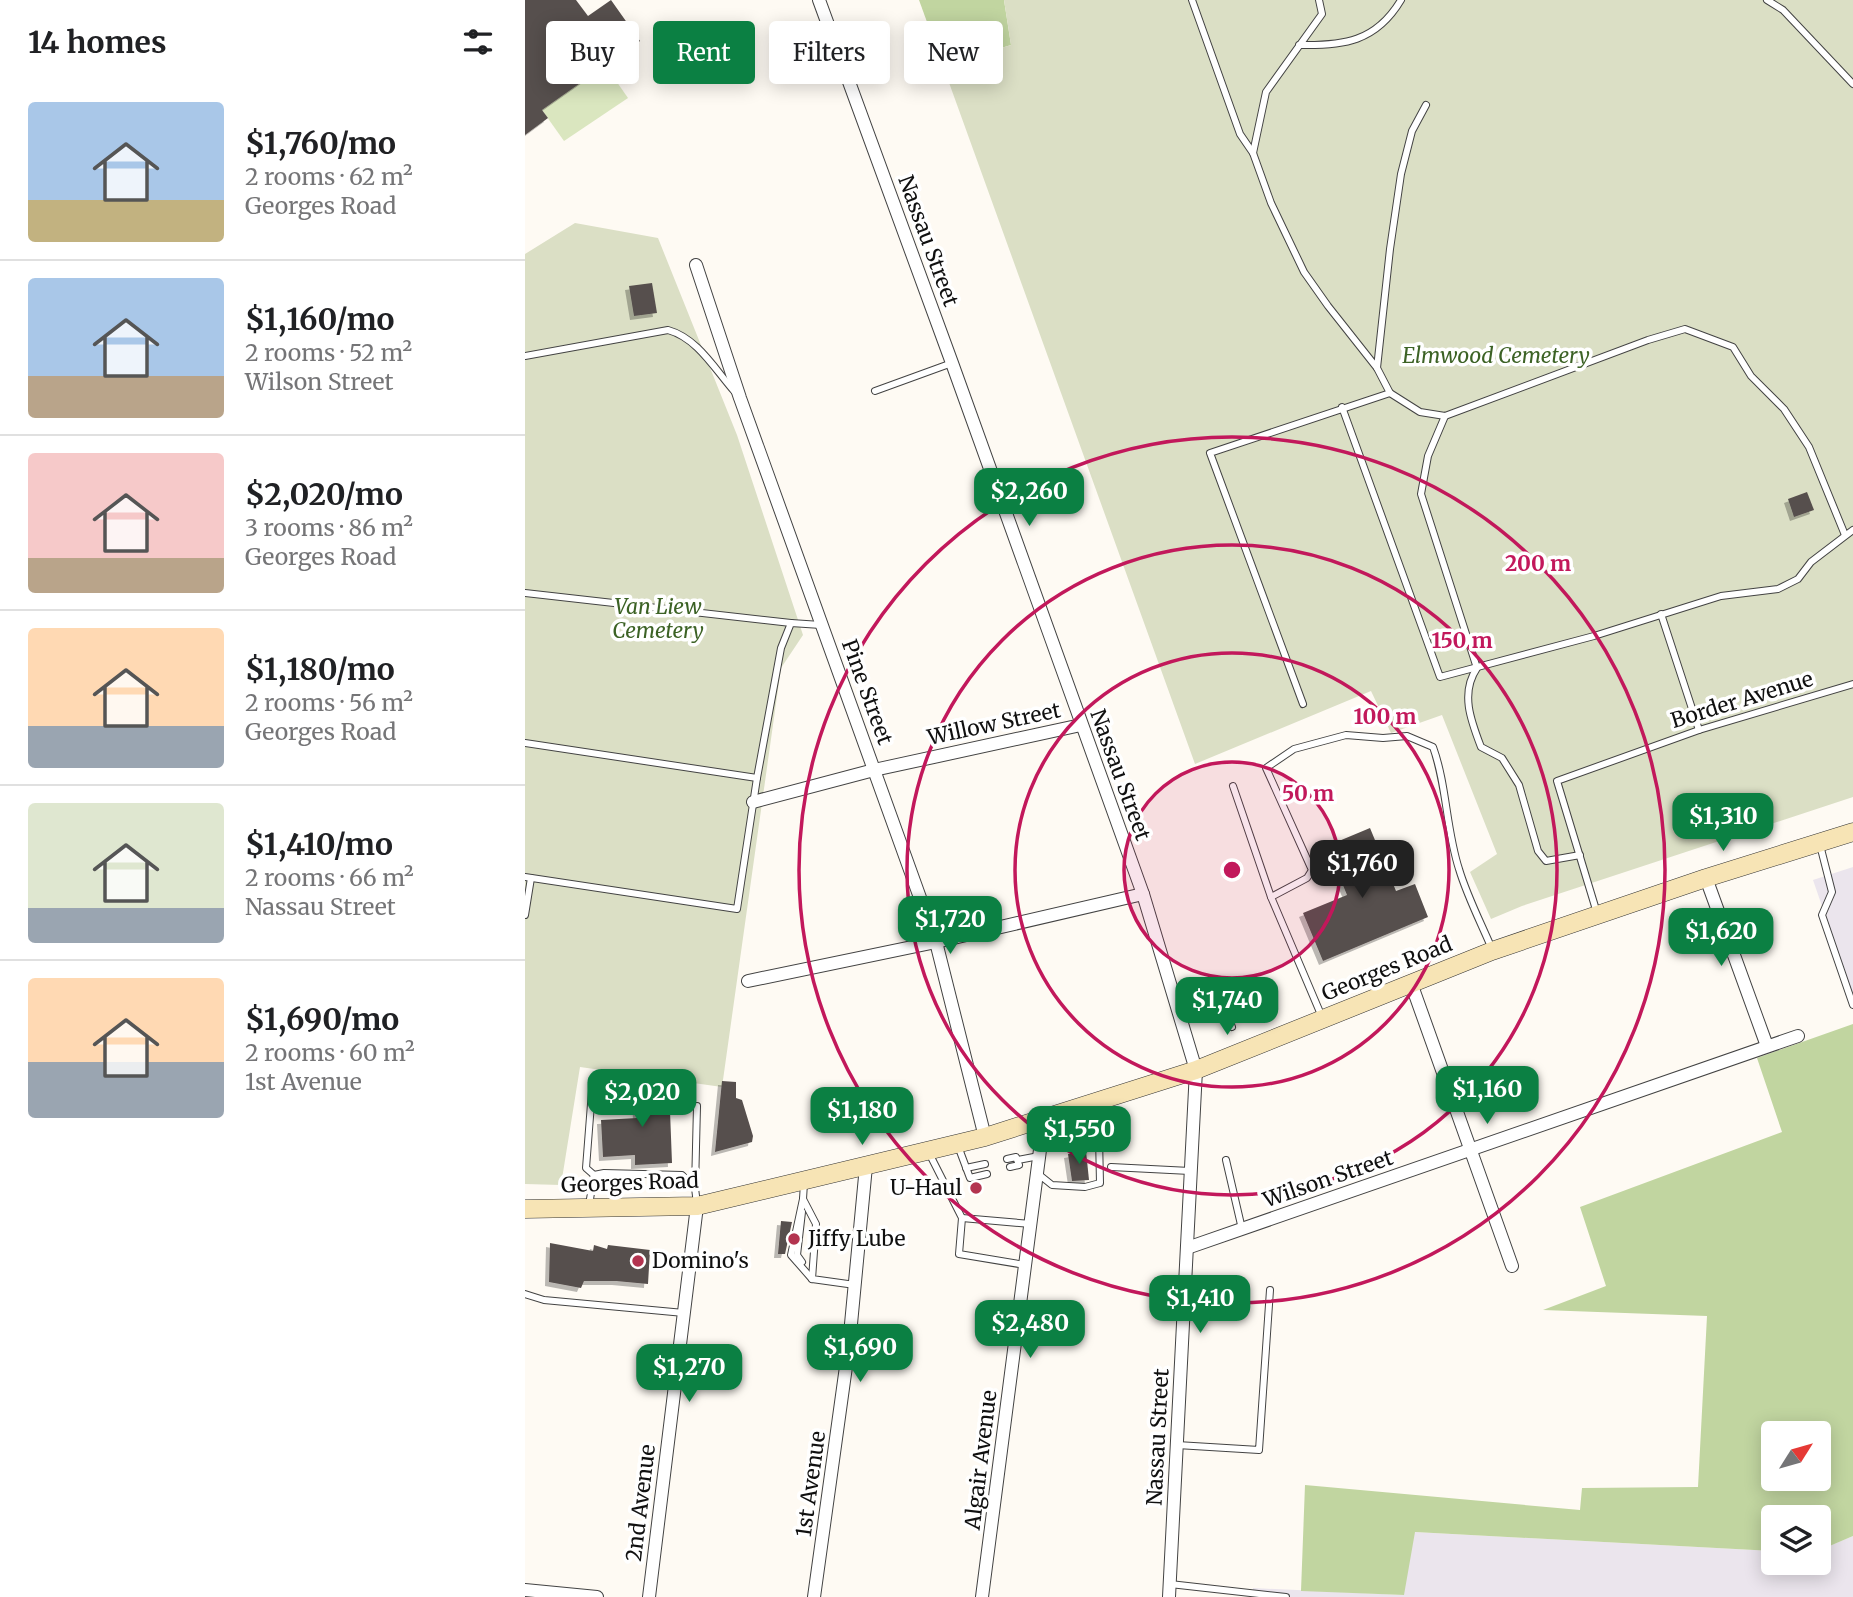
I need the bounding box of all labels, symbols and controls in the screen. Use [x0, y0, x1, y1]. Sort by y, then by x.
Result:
chip: Buy [546, 21, 639, 84]
chip: Rent [653, 21, 755, 84]
chip: Filters [769, 21, 890, 84]
chip: New [904, 21, 1003, 84]
text: 14 homes [28, 23, 166, 61]
icon: filters [459, 23, 497, 61]
text: $1,760/mo [245, 124, 396, 162]
icon: home [84, 130, 168, 214]
text: 2 rooms · 62 m² [245, 162, 413, 191]
street label: Nassau Street [892, 172, 965, 310]
text: Georges Road [245, 191, 396, 220]
text: $1,160/mo [245, 300, 394, 338]
icon: home [84, 306, 168, 390]
text: 2 rooms · 52 m² [245, 338, 412, 367]
park label: Elmwood Cemetery [1402, 342, 1590, 369]
text: Wilson Street [245, 367, 394, 396]
pin: $2,260 [972, 468, 1086, 528]
text: $2,020/mo [245, 475, 403, 513]
text: $2,260 [990, 476, 1068, 505]
icon: home [84, 481, 168, 565]
text: 3 rooms · 86 m² [245, 513, 413, 542]
text: Georges Road [245, 542, 396, 571]
text: 200 m [1505, 550, 1571, 577]
park label: Van Liew Cemetery [612, 593, 704, 644]
text: 150 m [1431, 627, 1493, 654]
street label: Pine Street [836, 635, 899, 748]
text: $1,180/mo [245, 650, 395, 688]
icon: home [84, 656, 168, 740]
street label: Border Avenue [1667, 665, 1816, 734]
text: 2 rooms · 56 m² [245, 688, 413, 717]
street label: Willow Street [924, 696, 1063, 751]
text: 100 m [1354, 703, 1416, 730]
street label: Nassau Street [1084, 706, 1157, 844]
text: Georges Road [245, 717, 396, 746]
text: 50 m [1282, 780, 1334, 807]
pin: $1,310 [1666, 794, 1780, 853]
text: $1,310 [1688, 801, 1758, 830]
text: $1,410/mo [245, 825, 393, 863]
icon: home [84, 831, 168, 915]
pin: $1,760 [1305, 841, 1419, 900]
text: $1,760 [1326, 848, 1398, 877]
centre of rings [1220, 858, 1244, 882]
text: 2 rooms · 66 m² [245, 863, 414, 892]
text: Nassau Street [245, 892, 396, 921]
pin: $1,720 [893, 897, 1007, 956]
text: $1,720 [914, 904, 986, 933]
pin: $1,620 [1664, 908, 1778, 968]
text: $1,620 [1684, 916, 1758, 945]
street label: Georges Road [1318, 930, 1456, 1007]
pin: $1,740 [1170, 978, 1284, 1037]
text: $1,740 [1191, 985, 1263, 1014]
text: $1,690/mo [245, 1000, 399, 1038]
icon: home [84, 1006, 168, 1090]
text: 2 rooms · 60 m² [245, 1038, 415, 1067]
pin: $1,160 [1430, 1066, 1544, 1126]
text: 1st Avenue [245, 1067, 362, 1096]
pin: $2,020 [585, 1070, 699, 1129]
text: $1,160 [1452, 1074, 1522, 1103]
text: $2,020 [603, 1077, 681, 1106]
pin: $1,180 [805, 1088, 919, 1147]
text: $1,180 [827, 1095, 897, 1124]
pin: $1,550 [1022, 1106, 1136, 1166]
text: $1,550 [1043, 1114, 1115, 1143]
street label: Wilson Street [1258, 1144, 1396, 1214]
street label: Georges Road [560, 1167, 700, 1198]
place label: U-Haul [890, 1174, 962, 1201]
marker: U-Haul [968, 1180, 984, 1196]
place label: Jiffy Lube [807, 1225, 905, 1252]
marker: Jiffy Lube [786, 1231, 802, 1247]
place label: Domino's [652, 1247, 749, 1274]
marker: Domino's [630, 1253, 646, 1269]
pin: $1,410 [1143, 1276, 1257, 1335]
text: $1,410 [1165, 1283, 1235, 1312]
pin: $2,480 [973, 1300, 1087, 1360]
text: $2,480 [991, 1308, 1069, 1337]
pin: $1,690 [803, 1324, 917, 1384]
text: $1,690 [823, 1332, 897, 1361]
pin: $1,270 [632, 1344, 746, 1404]
text: $1,270 [652, 1352, 726, 1381]
street label: Nassau Street [1140, 1368, 1175, 1506]
street label: Algair Avenue [958, 1389, 1002, 1532]
north arrow [1761, 1421, 1831, 1491]
map controls [1761, 1421, 1831, 1575]
street label: 1st Avenue [790, 1429, 831, 1539]
street label: 2nd Avenue [620, 1443, 661, 1563]
button: layers [1761, 1505, 1831, 1575]

